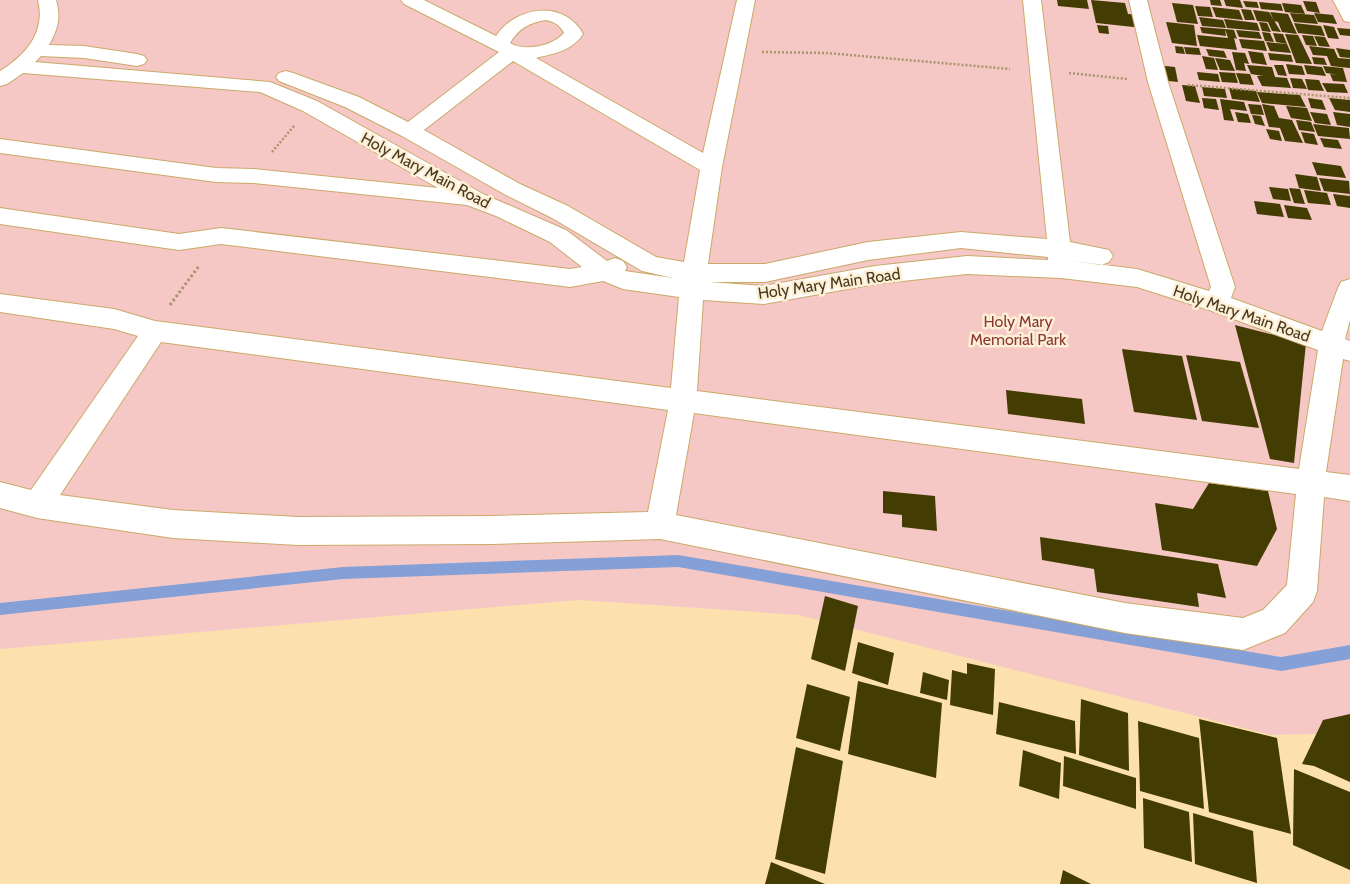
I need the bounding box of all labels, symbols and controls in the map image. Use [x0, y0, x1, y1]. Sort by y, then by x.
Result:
street label: Holy Mary Main Road [358, 128, 494, 213]
street label: Holy Mary Main Road [757, 264, 902, 303]
street label: Holy Mary Main Road [1171, 281, 1313, 346]
park label: Holy Mary Memorial Park [970, 312, 1067, 349]

